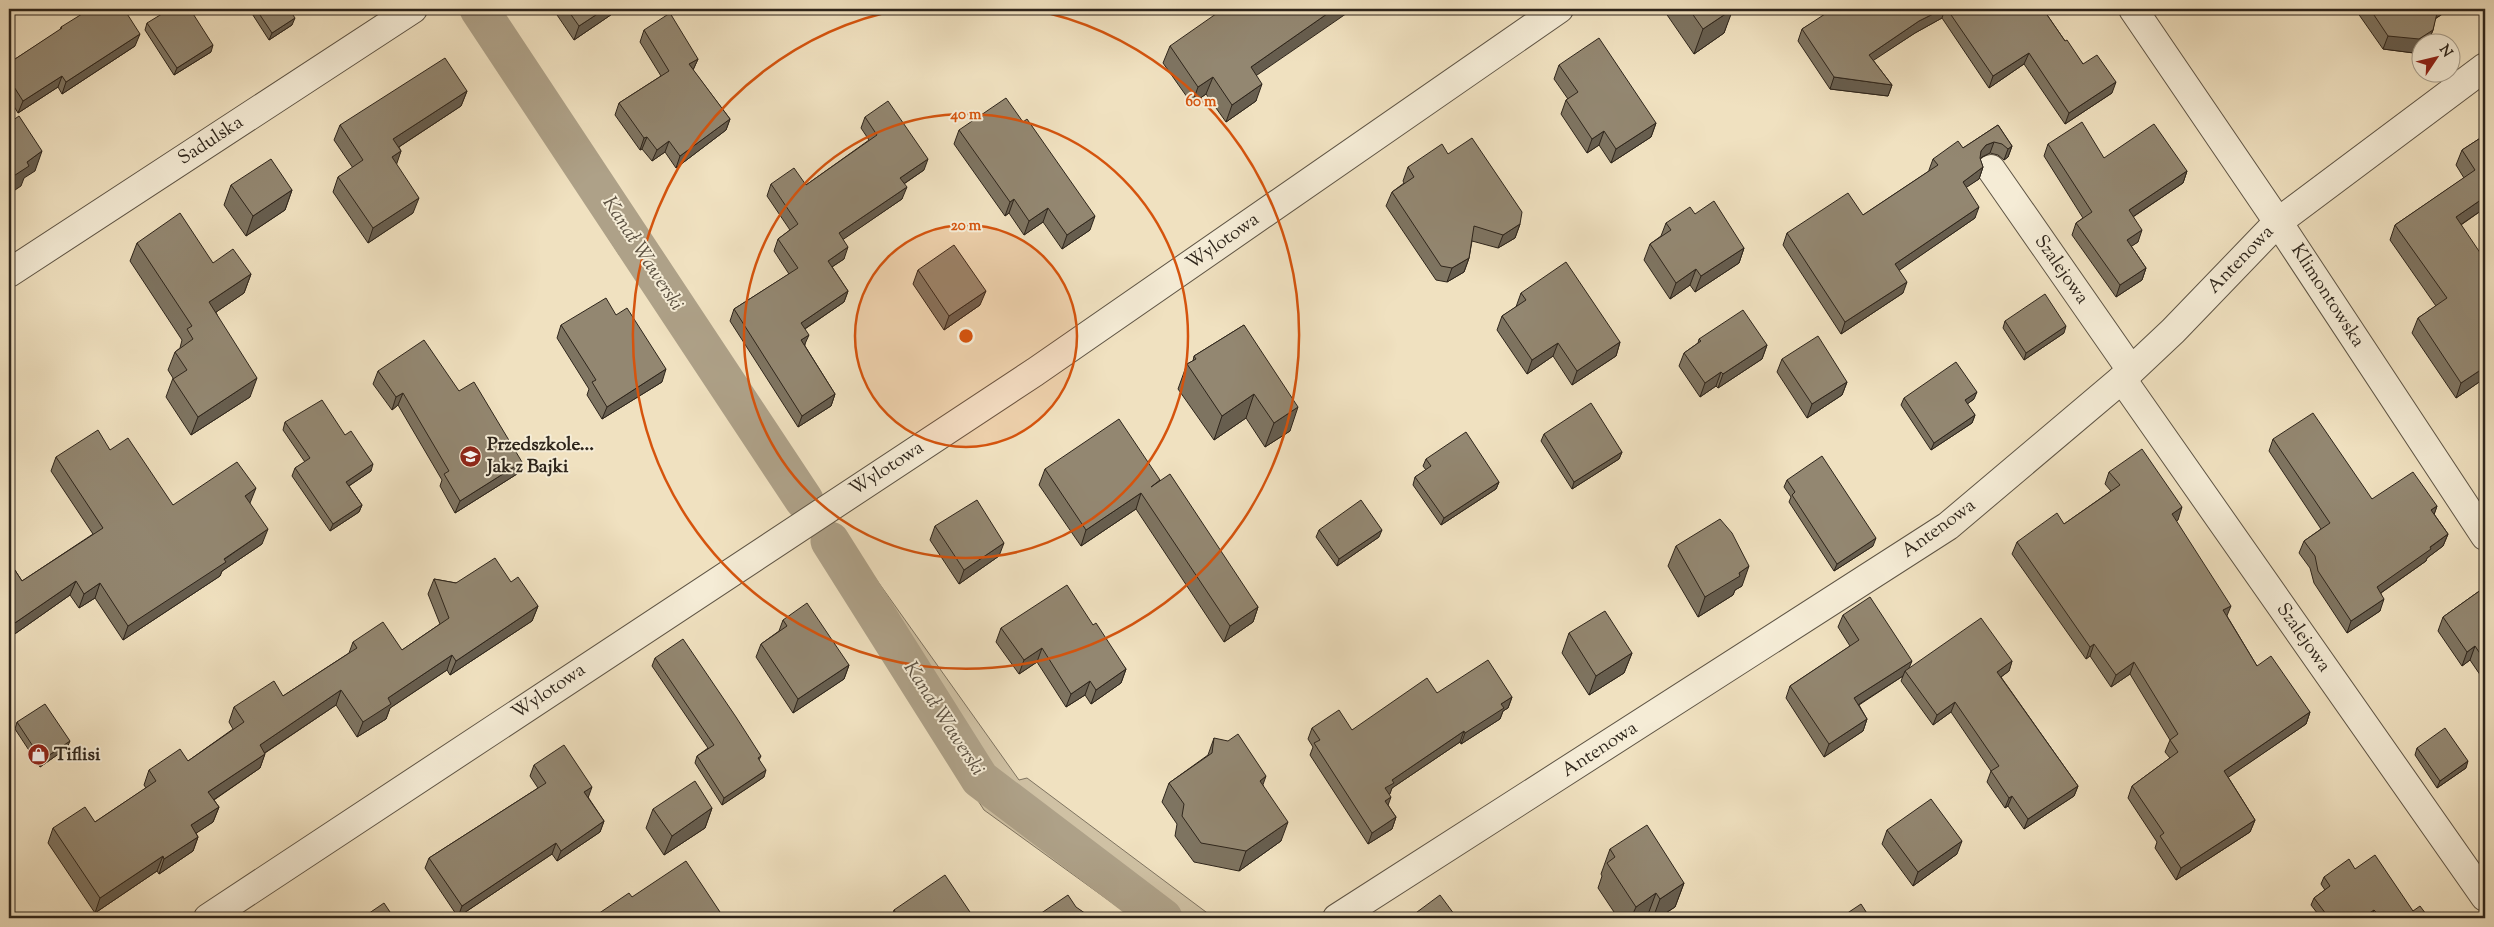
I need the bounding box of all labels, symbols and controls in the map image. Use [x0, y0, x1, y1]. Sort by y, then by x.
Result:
north arrow [2412, 32, 2462, 82]
text: N [2434, 41, 2456, 62]
text: 60 m [1186, 92, 1217, 113]
text: 40 m [950, 105, 982, 126]
street label: Sadulska [173, 110, 249, 172]
water label: Kanał Wawerski [594, 191, 690, 317]
street label: Wylotowa [1181, 207, 1265, 277]
text: 20 m [951, 216, 982, 237]
street label: Antenowa [2202, 220, 2281, 300]
street label: Szalejowa [2027, 230, 2095, 310]
street label: Klimontowska [2283, 239, 2371, 353]
centre of rings [957, 327, 975, 345]
place label: Przedszkole... Jak z Bajki [485, 432, 594, 481]
street label: Wylotowa [844, 435, 930, 503]
school or university icon: Przedszkole... Jak z Bajki [459, 444, 483, 468]
street label: Antenowa [1896, 493, 1982, 565]
street label: Szalejowa [2269, 598, 2337, 678]
water label: Kanał Wawerski [895, 656, 991, 782]
street label: Wylotowa [507, 657, 592, 727]
street label: Antenowa [1557, 715, 1643, 785]
place label: Tiflisi [54, 742, 101, 769]
shop icon: Tiflisi [26, 743, 50, 767]

